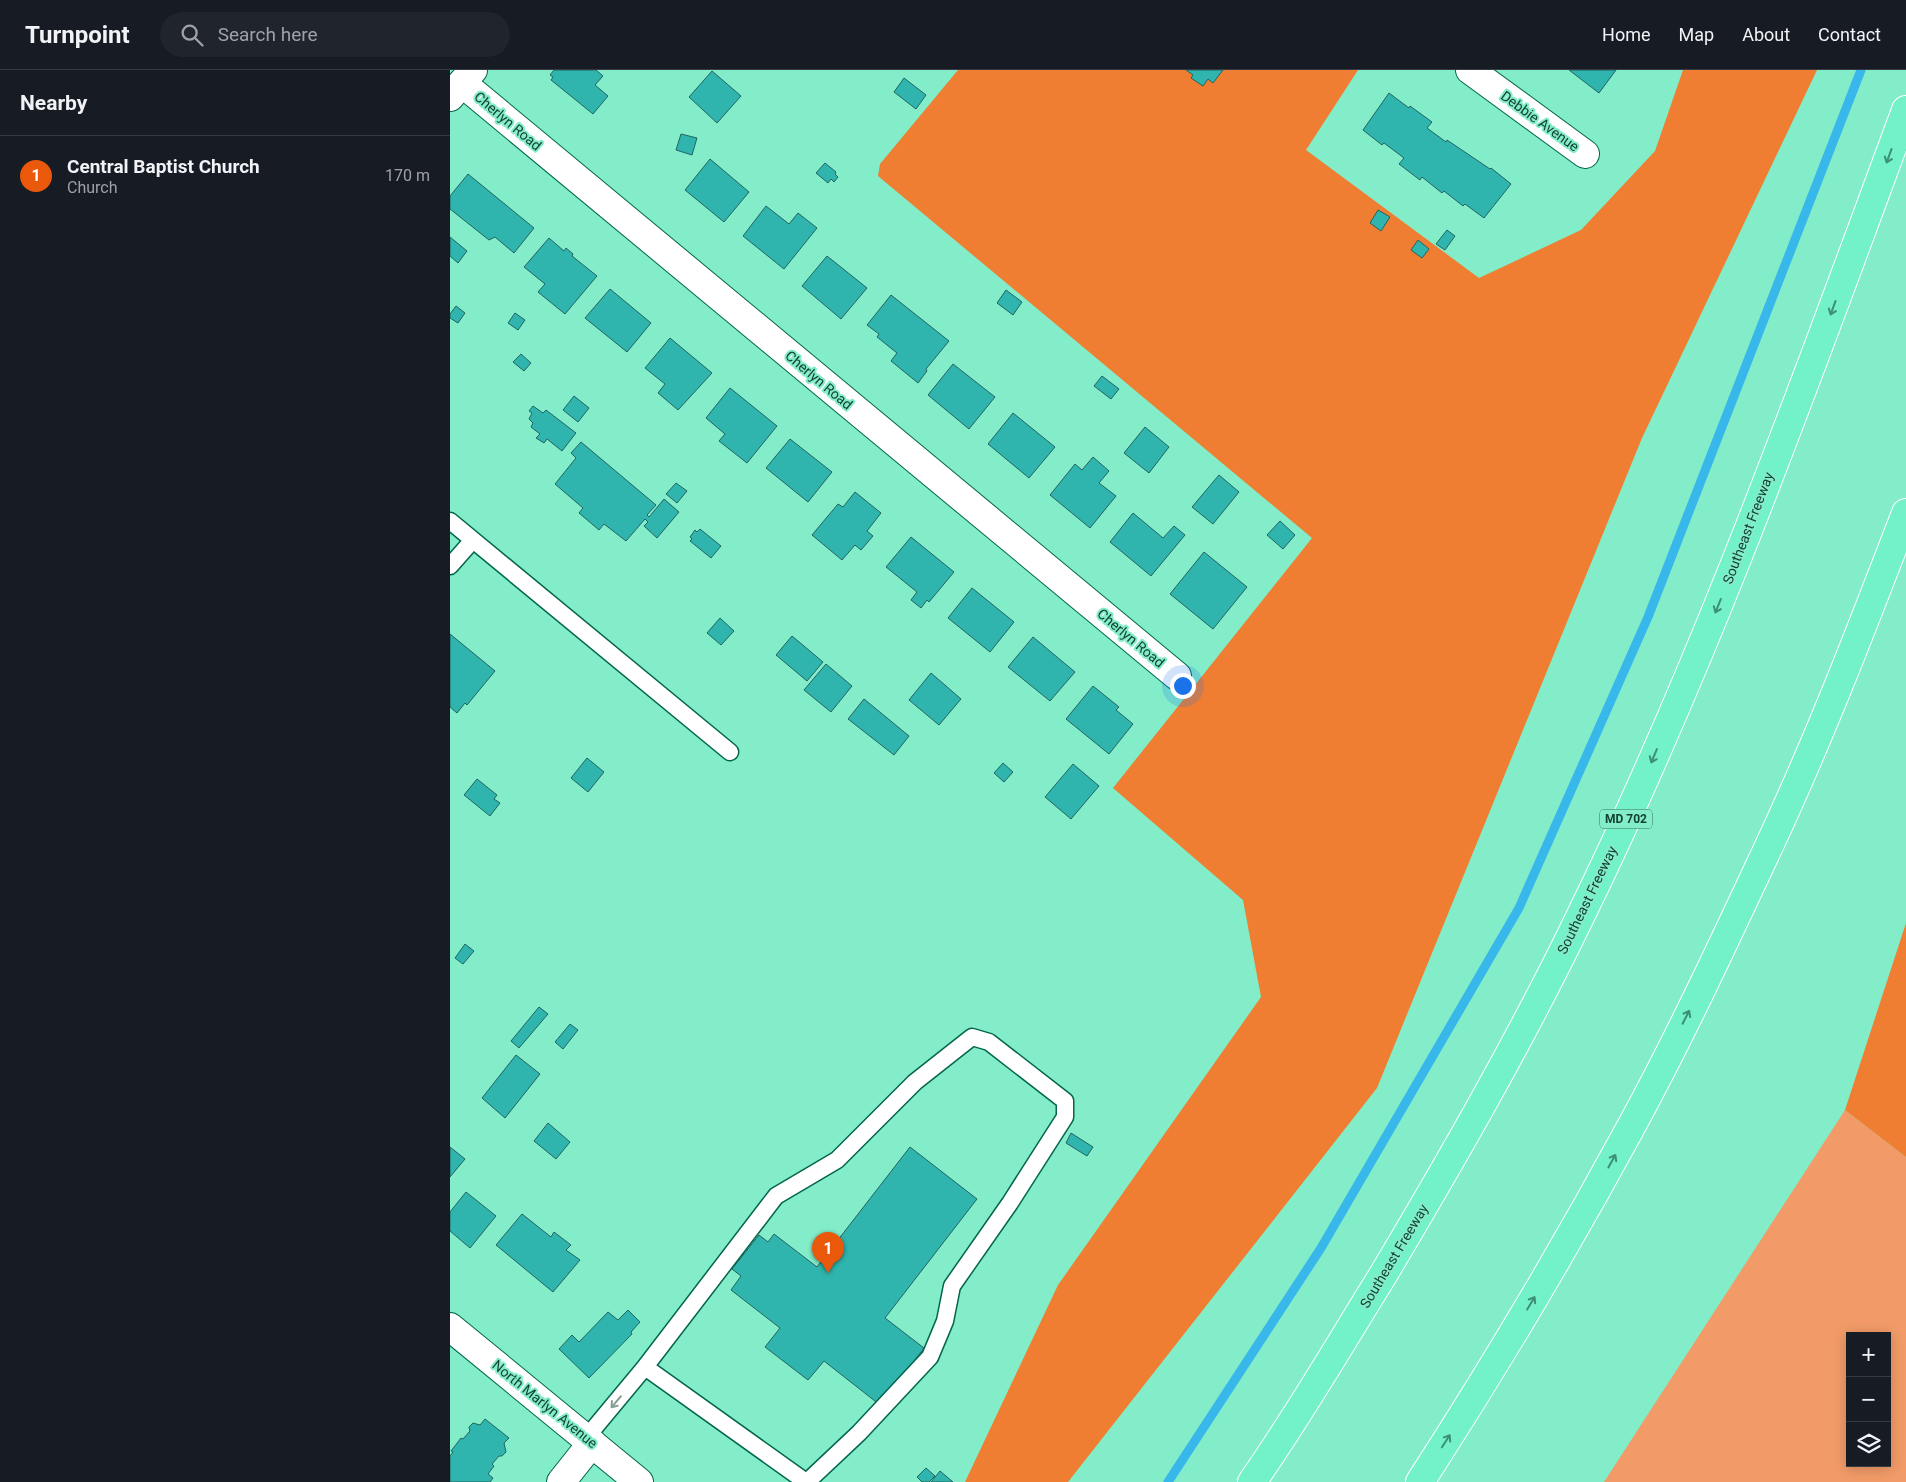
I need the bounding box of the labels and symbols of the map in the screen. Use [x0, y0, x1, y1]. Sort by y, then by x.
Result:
street label: Debbie Avenue [1498, 87, 1582, 155]
street label: Cherlyn Road [471, 88, 545, 154]
one-way arrow [1884, 147, 1893, 163]
one-way arrow [1828, 300, 1837, 315]
street label: Cherlyn Road [782, 347, 856, 413]
street label: Southeast Freeway [1719, 470, 1777, 586]
one-way arrow [1712, 599, 1721, 614]
street label: Cherlyn Road [1094, 605, 1168, 671]
your location [1170, 673, 1196, 699]
one-way arrow [1648, 748, 1658, 763]
road number: MD 702 [1600, 810, 1652, 829]
street label: Southeast Freeway [1554, 843, 1620, 957]
one-way arrow [1682, 1010, 1692, 1025]
one-way arrow [1607, 1155, 1617, 1169]
street label: Southeast Freeway [1357, 1201, 1432, 1311]
pin: 1 [812, 1232, 844, 1273]
one-way arrow [1527, 1296, 1537, 1310]
street label: North Marlyn Avenue [489, 1357, 601, 1451]
one-way arrow [610, 1396, 621, 1409]
one-way arrow [1442, 1435, 1452, 1449]

